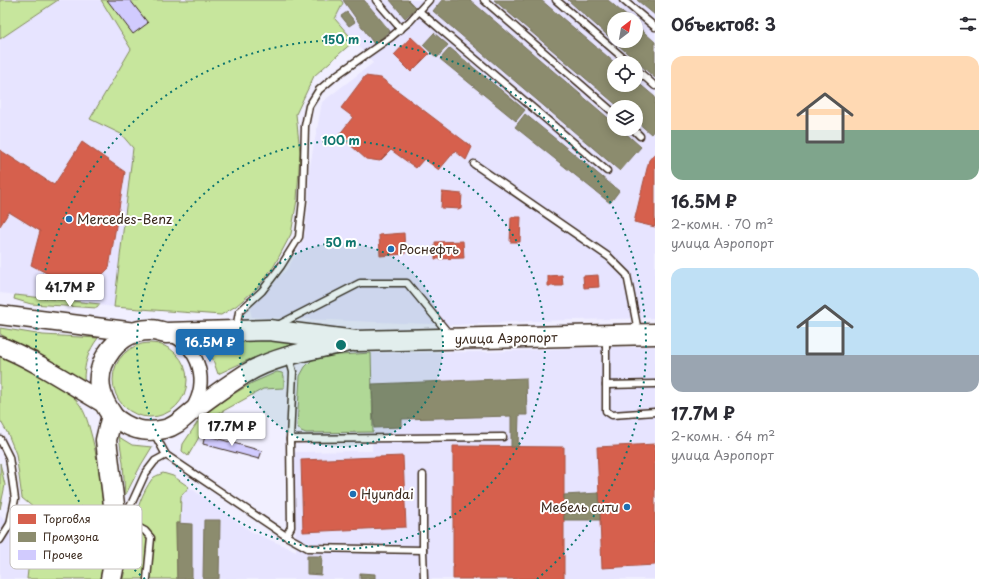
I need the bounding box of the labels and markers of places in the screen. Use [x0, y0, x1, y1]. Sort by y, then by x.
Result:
place label: Mercedes-Benz [77, 209, 172, 228]
marker: Mercedes-Benz [64, 214, 74, 224]
place label: Роснефть [399, 239, 459, 258]
marker: Роснефть [386, 244, 396, 254]
pin: 41.7M ₽ [33, 274, 107, 308]
pin: 16.5M ₽ [173, 329, 247, 363]
centre of rings [334, 338, 348, 352]
pin: 17.7M ₽ [195, 413, 269, 447]
place label: Hyundai [361, 484, 414, 503]
marker: Hyundai [348, 489, 358, 499]
place label: Мебель сити [541, 497, 619, 516]
marker: Мебель сити [622, 502, 632, 512]

